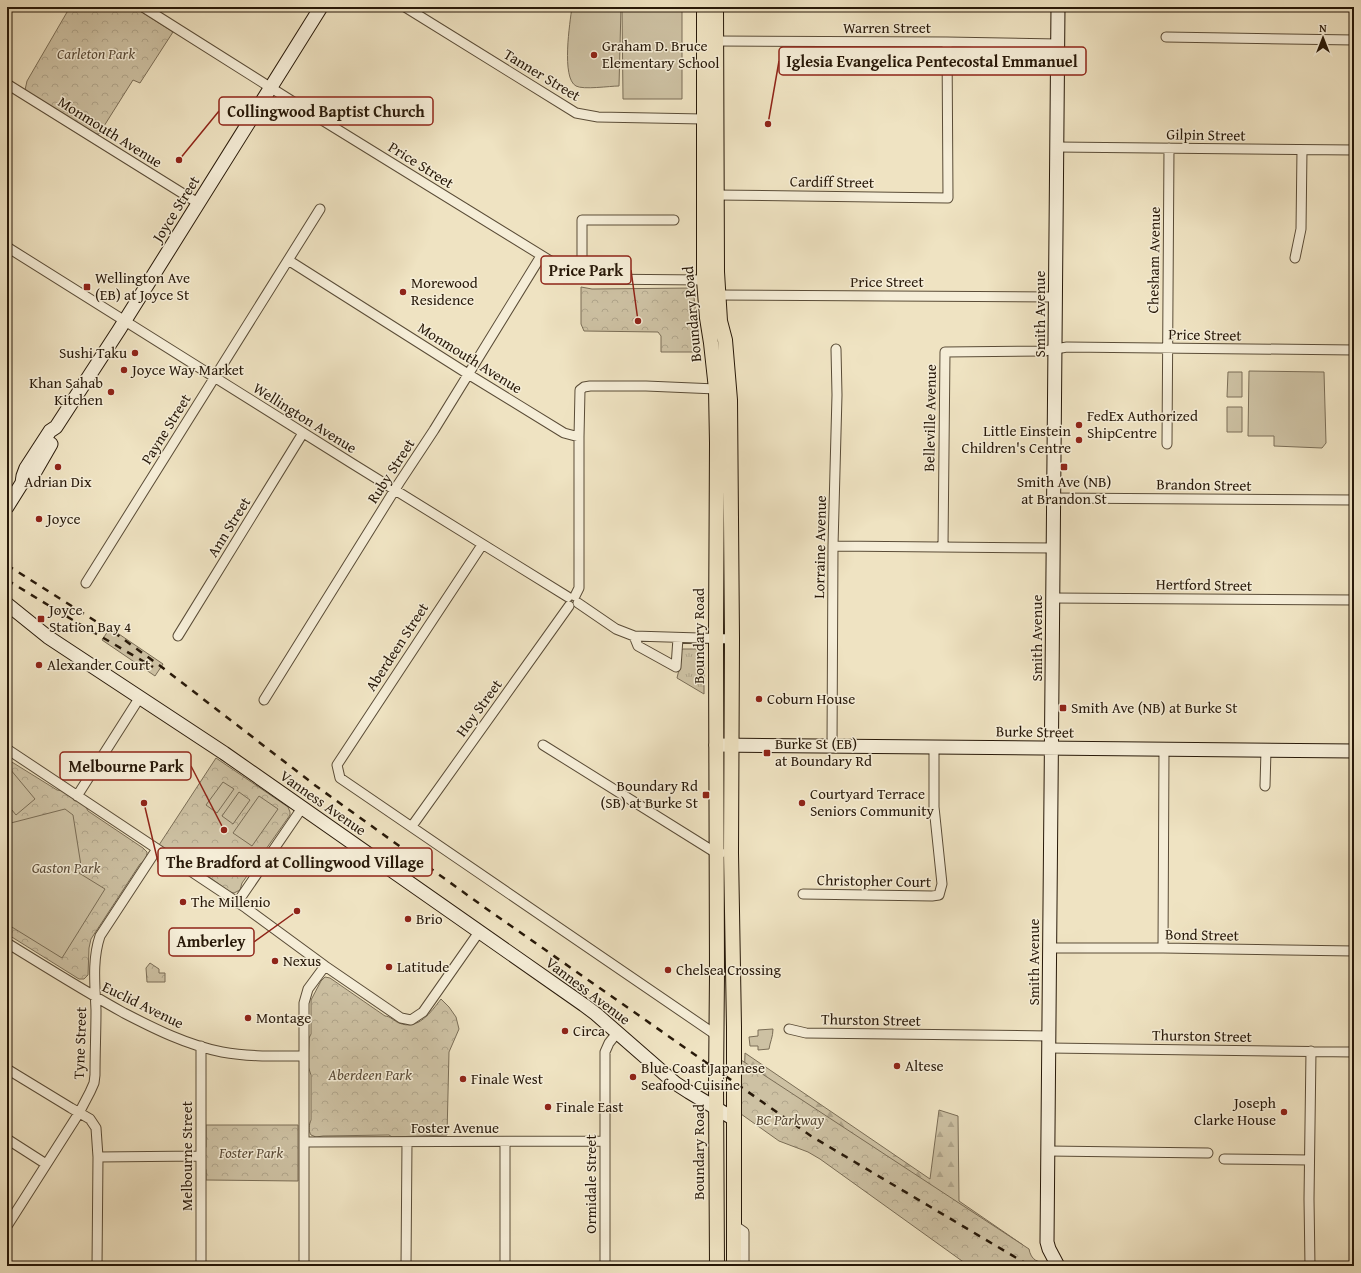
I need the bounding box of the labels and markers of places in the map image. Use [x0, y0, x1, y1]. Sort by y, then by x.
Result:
place label: Graham D. Bruce Elementary School [602, 35, 720, 73]
callout: Iglesia Evangelica Pentecostal Emmanuel [779, 47, 1086, 75]
marker: Graham D. Bruce Elementary School [589, 50, 599, 60]
callout: Collingwood Baptist Church [219, 97, 433, 125]
callout: Price Park [541, 256, 631, 284]
place label: Wellington Ave (EB) at Joyce St [95, 267, 190, 305]
place label: Morewood Residence [411, 272, 478, 310]
marker: Wellington Ave (EB) at Joyce St [82, 282, 92, 292]
marker: Morewood Residence [398, 287, 408, 297]
place label: Sushi Taku [59, 342, 128, 363]
marker: Sushi Taku [130, 348, 140, 358]
place label: Joyce Way Market [130, 359, 245, 380]
marker: Joyce Way Market [119, 365, 129, 375]
place label: Khan Sahab Kitchen [29, 372, 104, 410]
marker: Khan Sahab Kitchen [106, 387, 116, 397]
place label: FedEx Authorized ShipCentre [1087, 405, 1198, 443]
place label: Little Einstein Children's Centre [962, 420, 1072, 458]
marker: FedEx Authorized ShipCentre [1074, 420, 1084, 430]
marker: Little Einstein Children's Centre [1074, 435, 1084, 445]
marker: Adrian Dix [53, 462, 63, 472]
marker: Smith Ave (NB) at Brandon St [1059, 462, 1069, 472]
place label: Adrian Dix [24, 471, 92, 492]
place label: Smith Ave (NB) at Brandon St [1017, 471, 1111, 509]
place label: Joyce [45, 508, 81, 529]
marker: Joyce [34, 514, 44, 524]
place label: Joyce Station Bay 4 [47, 599, 131, 637]
marker: Joyce Station Bay 4 [36, 614, 46, 624]
place label: Alexander Court [47, 654, 151, 675]
marker: Alexander Court [34, 660, 44, 670]
place label: Coburn House [767, 688, 855, 709]
marker: Coburn House [754, 694, 764, 704]
place label: Smith Ave (NB) at Burke St [1071, 697, 1238, 718]
marker: Smith Ave (NB) at Burke St [1058, 703, 1068, 713]
place label: Burke St (EB) at Boundary Rd [775, 733, 872, 771]
marker: Burke St (EB) at Boundary Rd [762, 748, 772, 758]
callout: Melbourne Park [60, 752, 191, 780]
place label: Boundary Rd (SB) at Burke St [600, 775, 699, 813]
place label: Courtyard Terrace Seniors Community [810, 783, 934, 821]
marker: Boundary Rd (SB) at Burke St [701, 790, 711, 800]
marker: Courtyard Terrace Seniors Community [797, 798, 807, 808]
callout: The Bradford at Collingwood Village [158, 848, 432, 876]
place label: The Millenio [191, 891, 271, 912]
marker: The Millenio [178, 897, 188, 907]
place label: Brio [416, 908, 443, 929]
marker: Brio [403, 914, 413, 924]
callout: Amberley [169, 928, 254, 956]
place label: Nexus [283, 950, 321, 971]
marker: Nexus [270, 956, 280, 966]
place label: Latitude [397, 956, 449, 977]
place label: Chelsea Crossing [676, 959, 782, 980]
marker: Latitude [384, 962, 394, 972]
marker: Chelsea Crossing [663, 965, 673, 975]
place label: Montage [256, 1007, 311, 1028]
marker: Montage [243, 1013, 253, 1023]
place label: Circa [573, 1020, 605, 1041]
marker: Circa [560, 1026, 570, 1036]
place label: Altese [905, 1055, 944, 1076]
place label: Blue Coast Japanese Seafood Cuisine [641, 1057, 765, 1095]
marker: Altese [892, 1061, 902, 1071]
place label: Finale West [471, 1068, 544, 1089]
marker: Blue Coast Japanese Seafood Cuisine [628, 1072, 638, 1082]
marker: Finale West [458, 1074, 468, 1084]
place label: Joseph Clarke House [1194, 1092, 1277, 1130]
place label: Finale East [556, 1096, 624, 1117]
marker: Finale East [543, 1102, 553, 1112]
marker: Joseph Clarke House [1279, 1107, 1289, 1117]

